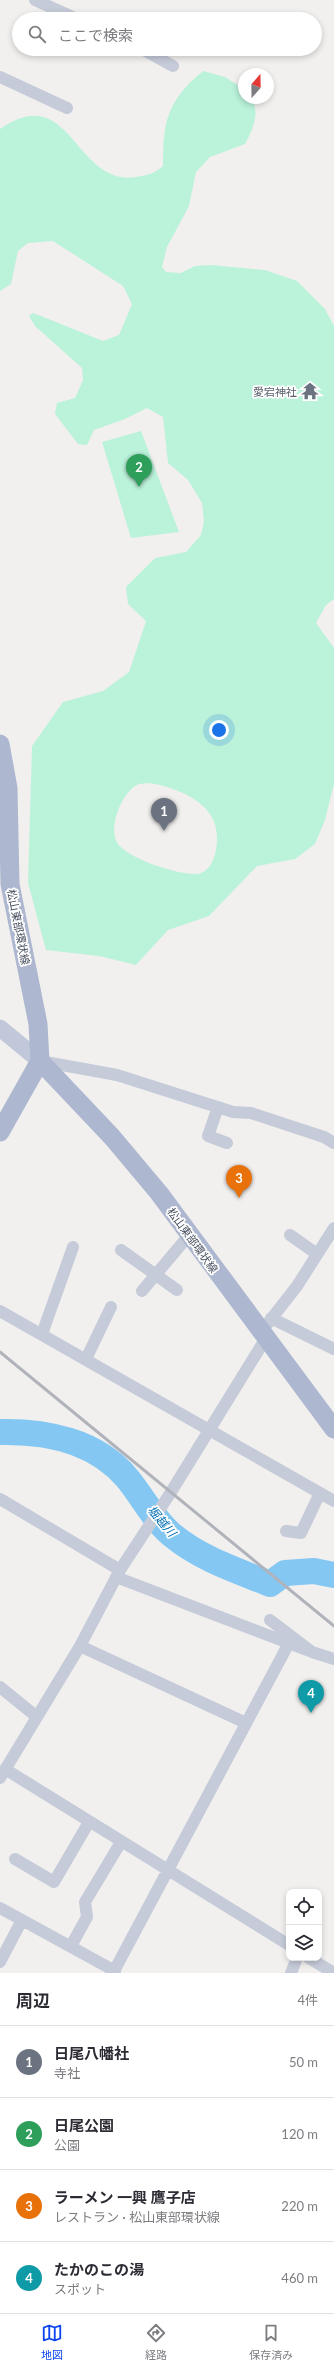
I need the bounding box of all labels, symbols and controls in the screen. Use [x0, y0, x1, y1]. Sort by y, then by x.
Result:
search box [12, 12, 322, 56]
icon: search [26, 23, 48, 45]
text: ここで検索 [58, 26, 133, 44]
north arrow [238, 68, 274, 104]
temple icon: 愛宕神社 [300, 381, 320, 401]
place label: 愛宕神社 [253, 385, 297, 398]
pin: 2 [126, 454, 152, 487]
your location [209, 720, 229, 740]
pin: 1 [151, 798, 177, 831]
street label: 松山東部環状線 [5, 888, 33, 966]
pin: 3 [226, 1165, 252, 1198]
street label: 松山東部環状線 [165, 1205, 221, 1275]
water label: 堀越川 [145, 1502, 181, 1541]
pin: 4 [298, 1680, 324, 1713]
map controls [286, 1889, 322, 1961]
button: locate [286, 1889, 322, 1925]
button: layers [286, 1925, 322, 1961]
text: 周辺 [16, 1990, 50, 2011]
text: 4件 [297, 1992, 318, 2008]
text: 日尾八幡社 [54, 2044, 129, 2062]
text: 1 [25, 2054, 33, 2070]
text: 50 m [289, 2054, 318, 2070]
text: 寺社 [54, 2065, 80, 2081]
text: 日尾公園 [54, 2116, 114, 2134]
text: 2 [25, 2126, 33, 2142]
text: 120 m [281, 2126, 318, 2142]
text: 公園 [54, 2137, 80, 2153]
text: ラーメン 一興 鷹子店 [54, 2188, 196, 2206]
text: 3 [25, 2198, 33, 2214]
text: 220 m [281, 2198, 318, 2214]
text: レストラン · 松山東部環状線 [54, 2209, 220, 2225]
text: たかのこの湯 [54, 2260, 144, 2278]
text: 4 [25, 2270, 33, 2286]
text: 460 m [281, 2270, 318, 2286]
text: スポット [54, 2281, 106, 2297]
tab: 地図 [41, 2322, 63, 2362]
tab: 経路 [145, 2322, 167, 2362]
tab: 保存済み [249, 2322, 293, 2362]

